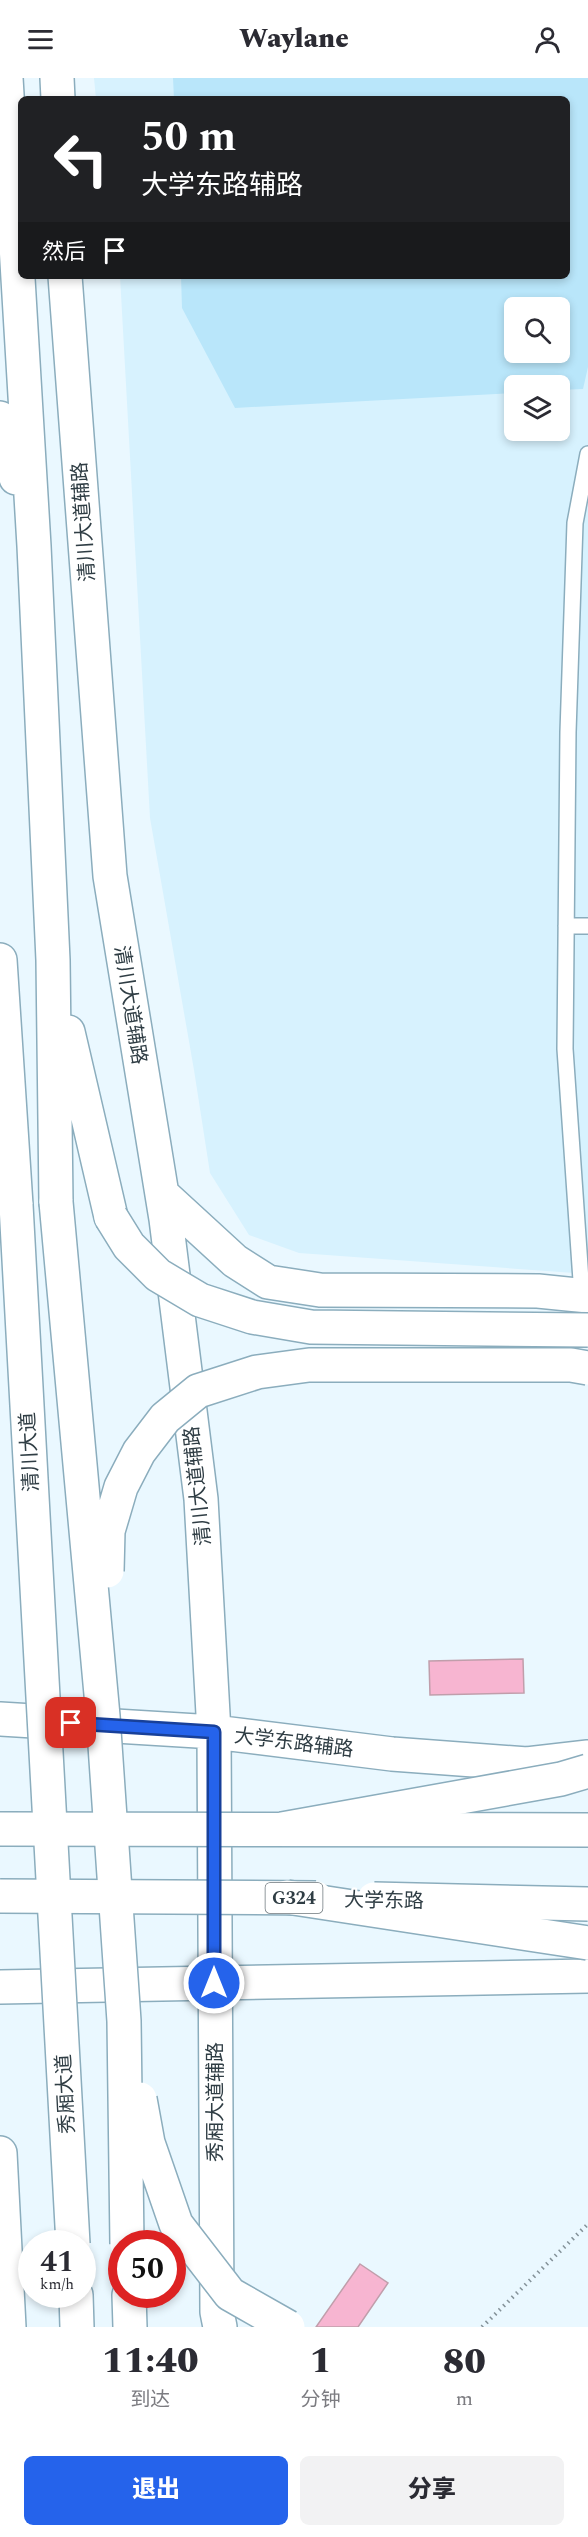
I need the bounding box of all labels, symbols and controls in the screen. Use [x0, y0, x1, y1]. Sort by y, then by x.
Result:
text: Waylane [239, 18, 349, 60]
icon: menu [24, 23, 57, 56]
icon: person [531, 23, 564, 56]
text: 50 m [141, 106, 236, 169]
icon: left [42, 120, 120, 198]
text: 大学东路辅路 [141, 165, 303, 207]
icon: arrive [98, 234, 131, 267]
text: 然后 [42, 236, 86, 269]
map controls [504, 297, 570, 441]
button: search [504, 297, 570, 363]
button: layers [504, 375, 570, 441]
street label: 清川大道辅路 [65, 461, 103, 583]
street label: 清川大道辅路 [106, 944, 154, 1067]
street label: 清川大道 [13, 1411, 47, 1493]
street label: 清川大道辅路 [177, 1425, 219, 1547]
pin [45, 1697, 96, 1748]
icon: arrive [54, 1706, 87, 1739]
street label: 大学东路辅路 [232, 1721, 355, 1765]
road number: G324 [266, 1883, 322, 1913]
street label: 大学东路 [344, 1885, 424, 1917]
position arrow [182, 1951, 246, 2015]
street label: 秀厢大道辅路 [201, 2042, 231, 2162]
street label: 秀厢大道 [49, 2053, 83, 2135]
speed limit sign: 50 [108, 2230, 186, 2308]
text: 41 [40, 2239, 74, 2285]
text: km/h [40, 2273, 74, 2296]
text: 11:40 [102, 2334, 199, 2389]
text: 1 [310, 2334, 331, 2389]
text: 80 [443, 2335, 486, 2390]
text: m [456, 2384, 473, 2414]
text: 到达 [130, 2385, 170, 2415]
text: 分钟 [301, 2385, 341, 2415]
button: 退出 [24, 2456, 288, 2525]
button: 分享 [300, 2456, 564, 2525]

